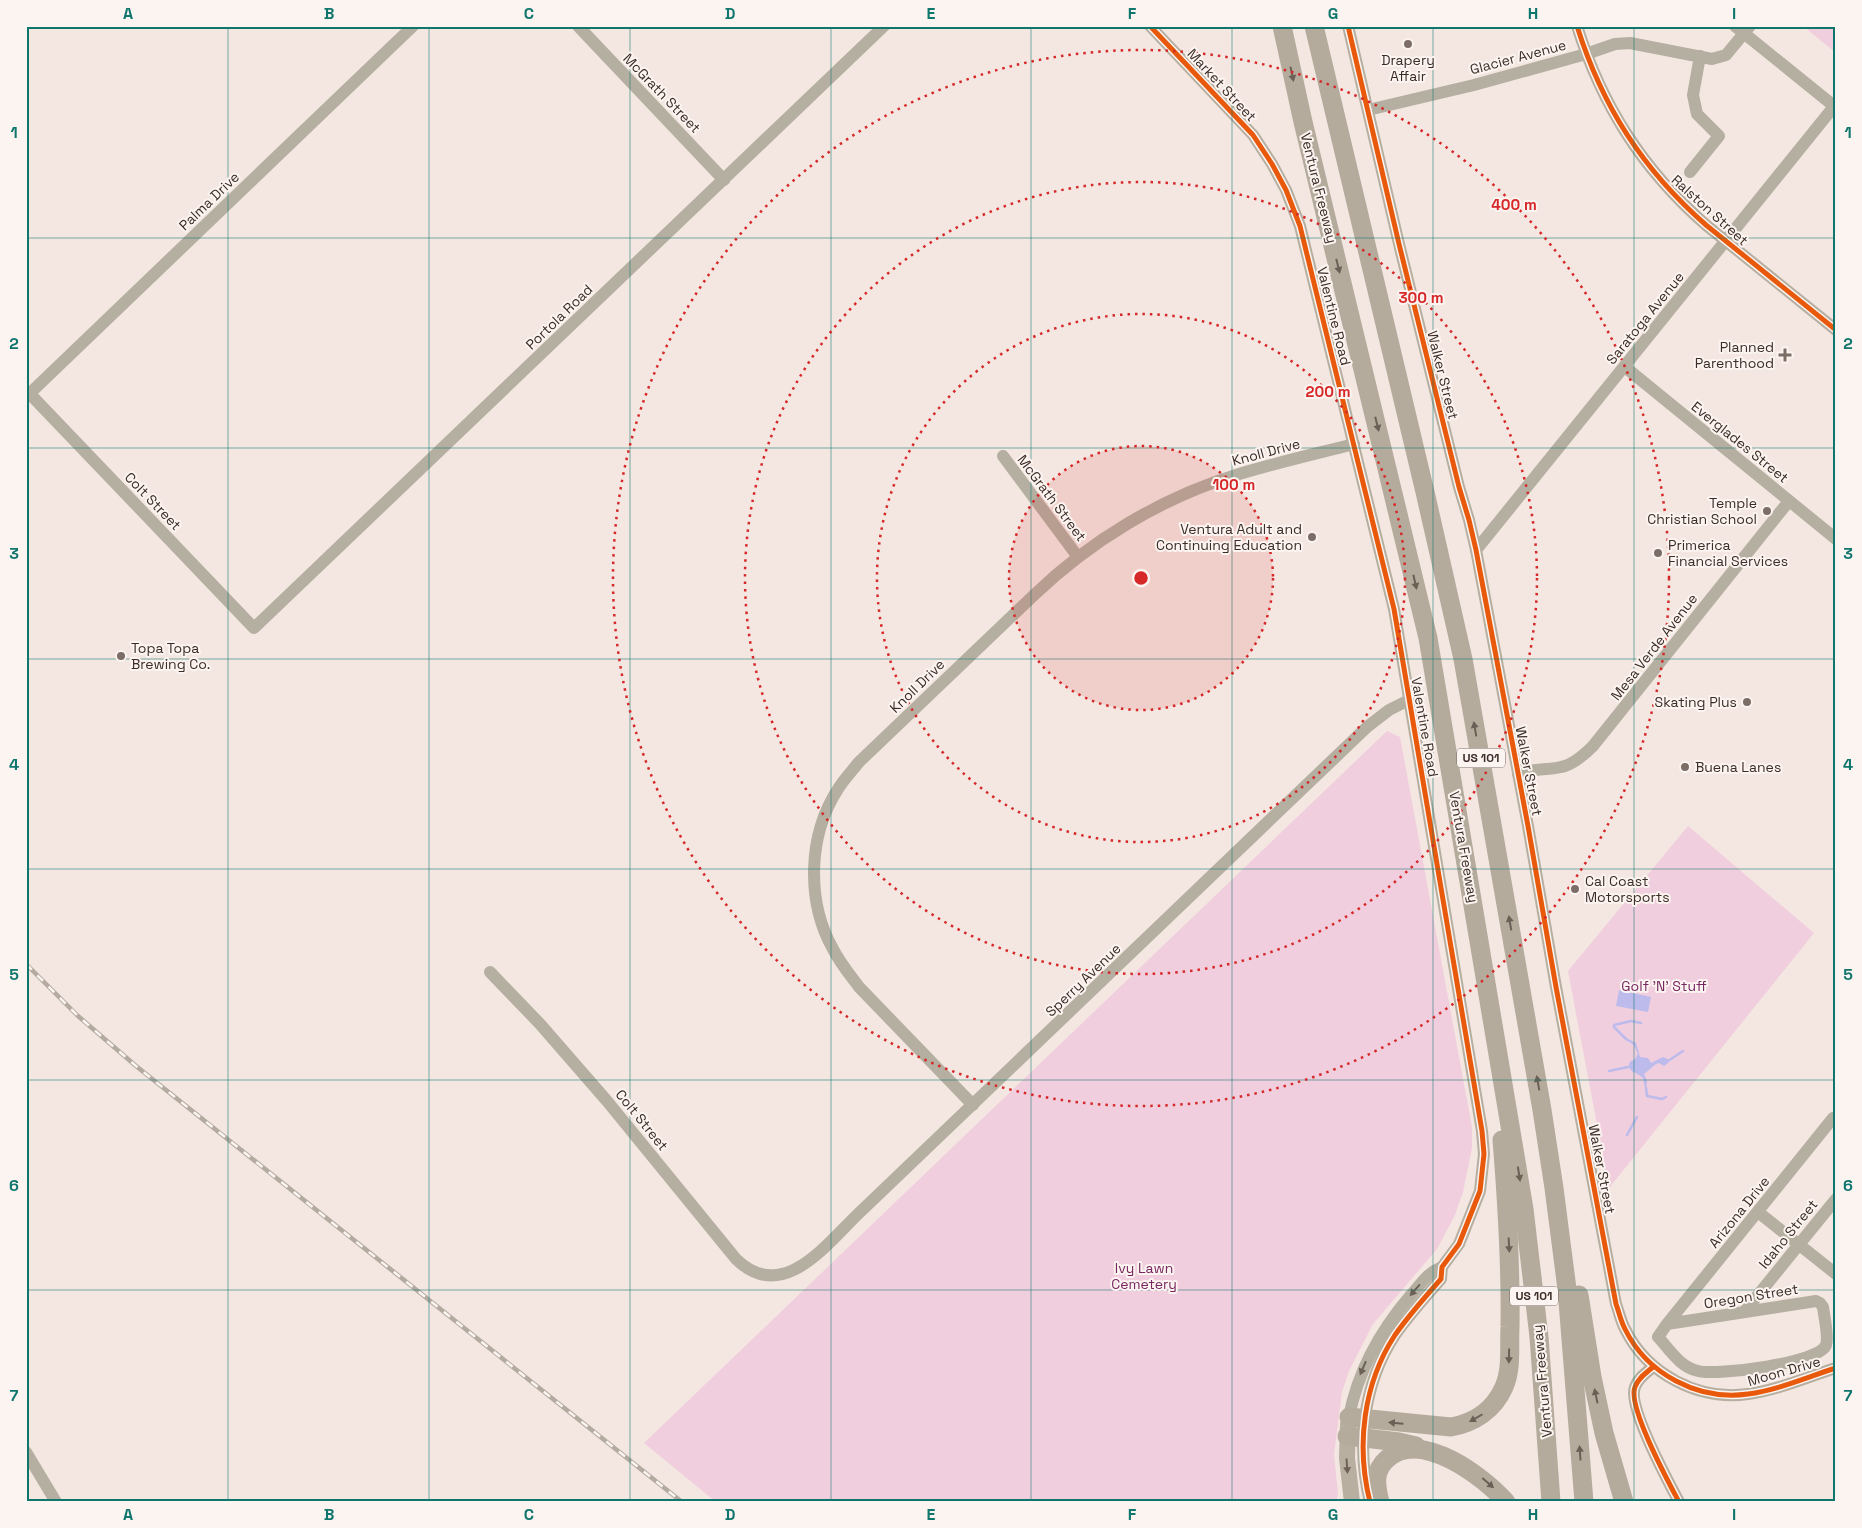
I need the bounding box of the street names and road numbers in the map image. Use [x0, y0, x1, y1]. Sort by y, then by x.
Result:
street label: Glacier Avenue [1468, 36, 1568, 78]
street label: Market Street [1184, 45, 1260, 125]
street label: McGrath Street [619, 49, 705, 137]
street label: Ventura Freeway [1297, 131, 1341, 245]
street label: Palma Drive [175, 168, 243, 234]
street label: Ralston Street [1668, 171, 1752, 249]
street label: Valentine Road [1313, 265, 1355, 367]
street label: Saratoga Avenue [1602, 268, 1688, 368]
street label: Portola Road [522, 281, 596, 353]
street label: Walker Street [1423, 329, 1463, 421]
street label: Everglades Street [1688, 397, 1792, 487]
street label: Knoll Drive [1230, 434, 1302, 470]
street label: McGrath Street [1014, 451, 1090, 545]
street label: Colt Street [121, 468, 185, 534]
street label: Mesa Verde Avenue [1607, 590, 1701, 704]
street label: Knoll Drive [886, 655, 948, 717]
street label: Valentine Road [1407, 676, 1443, 778]
street label: Walker Street [1512, 725, 1546, 817]
road number: US 101 [1457, 748, 1505, 768]
street label: Ventura Freeway [1445, 790, 1483, 904]
street label: Sperry Avenue [1042, 940, 1124, 1020]
street label: Colt Street [612, 1086, 672, 1154]
street label: Walker Street [1585, 1123, 1619, 1215]
street label: Arizona Drive [1705, 1173, 1773, 1251]
street label: Idaho Street [1755, 1196, 1821, 1272]
street label: Oregon Street [1703, 1280, 1799, 1312]
road number: US 101 [1510, 1286, 1558, 1305]
street label: Ventura Freeway [1528, 1324, 1556, 1438]
street label: Moon Drive [1745, 1352, 1823, 1390]

